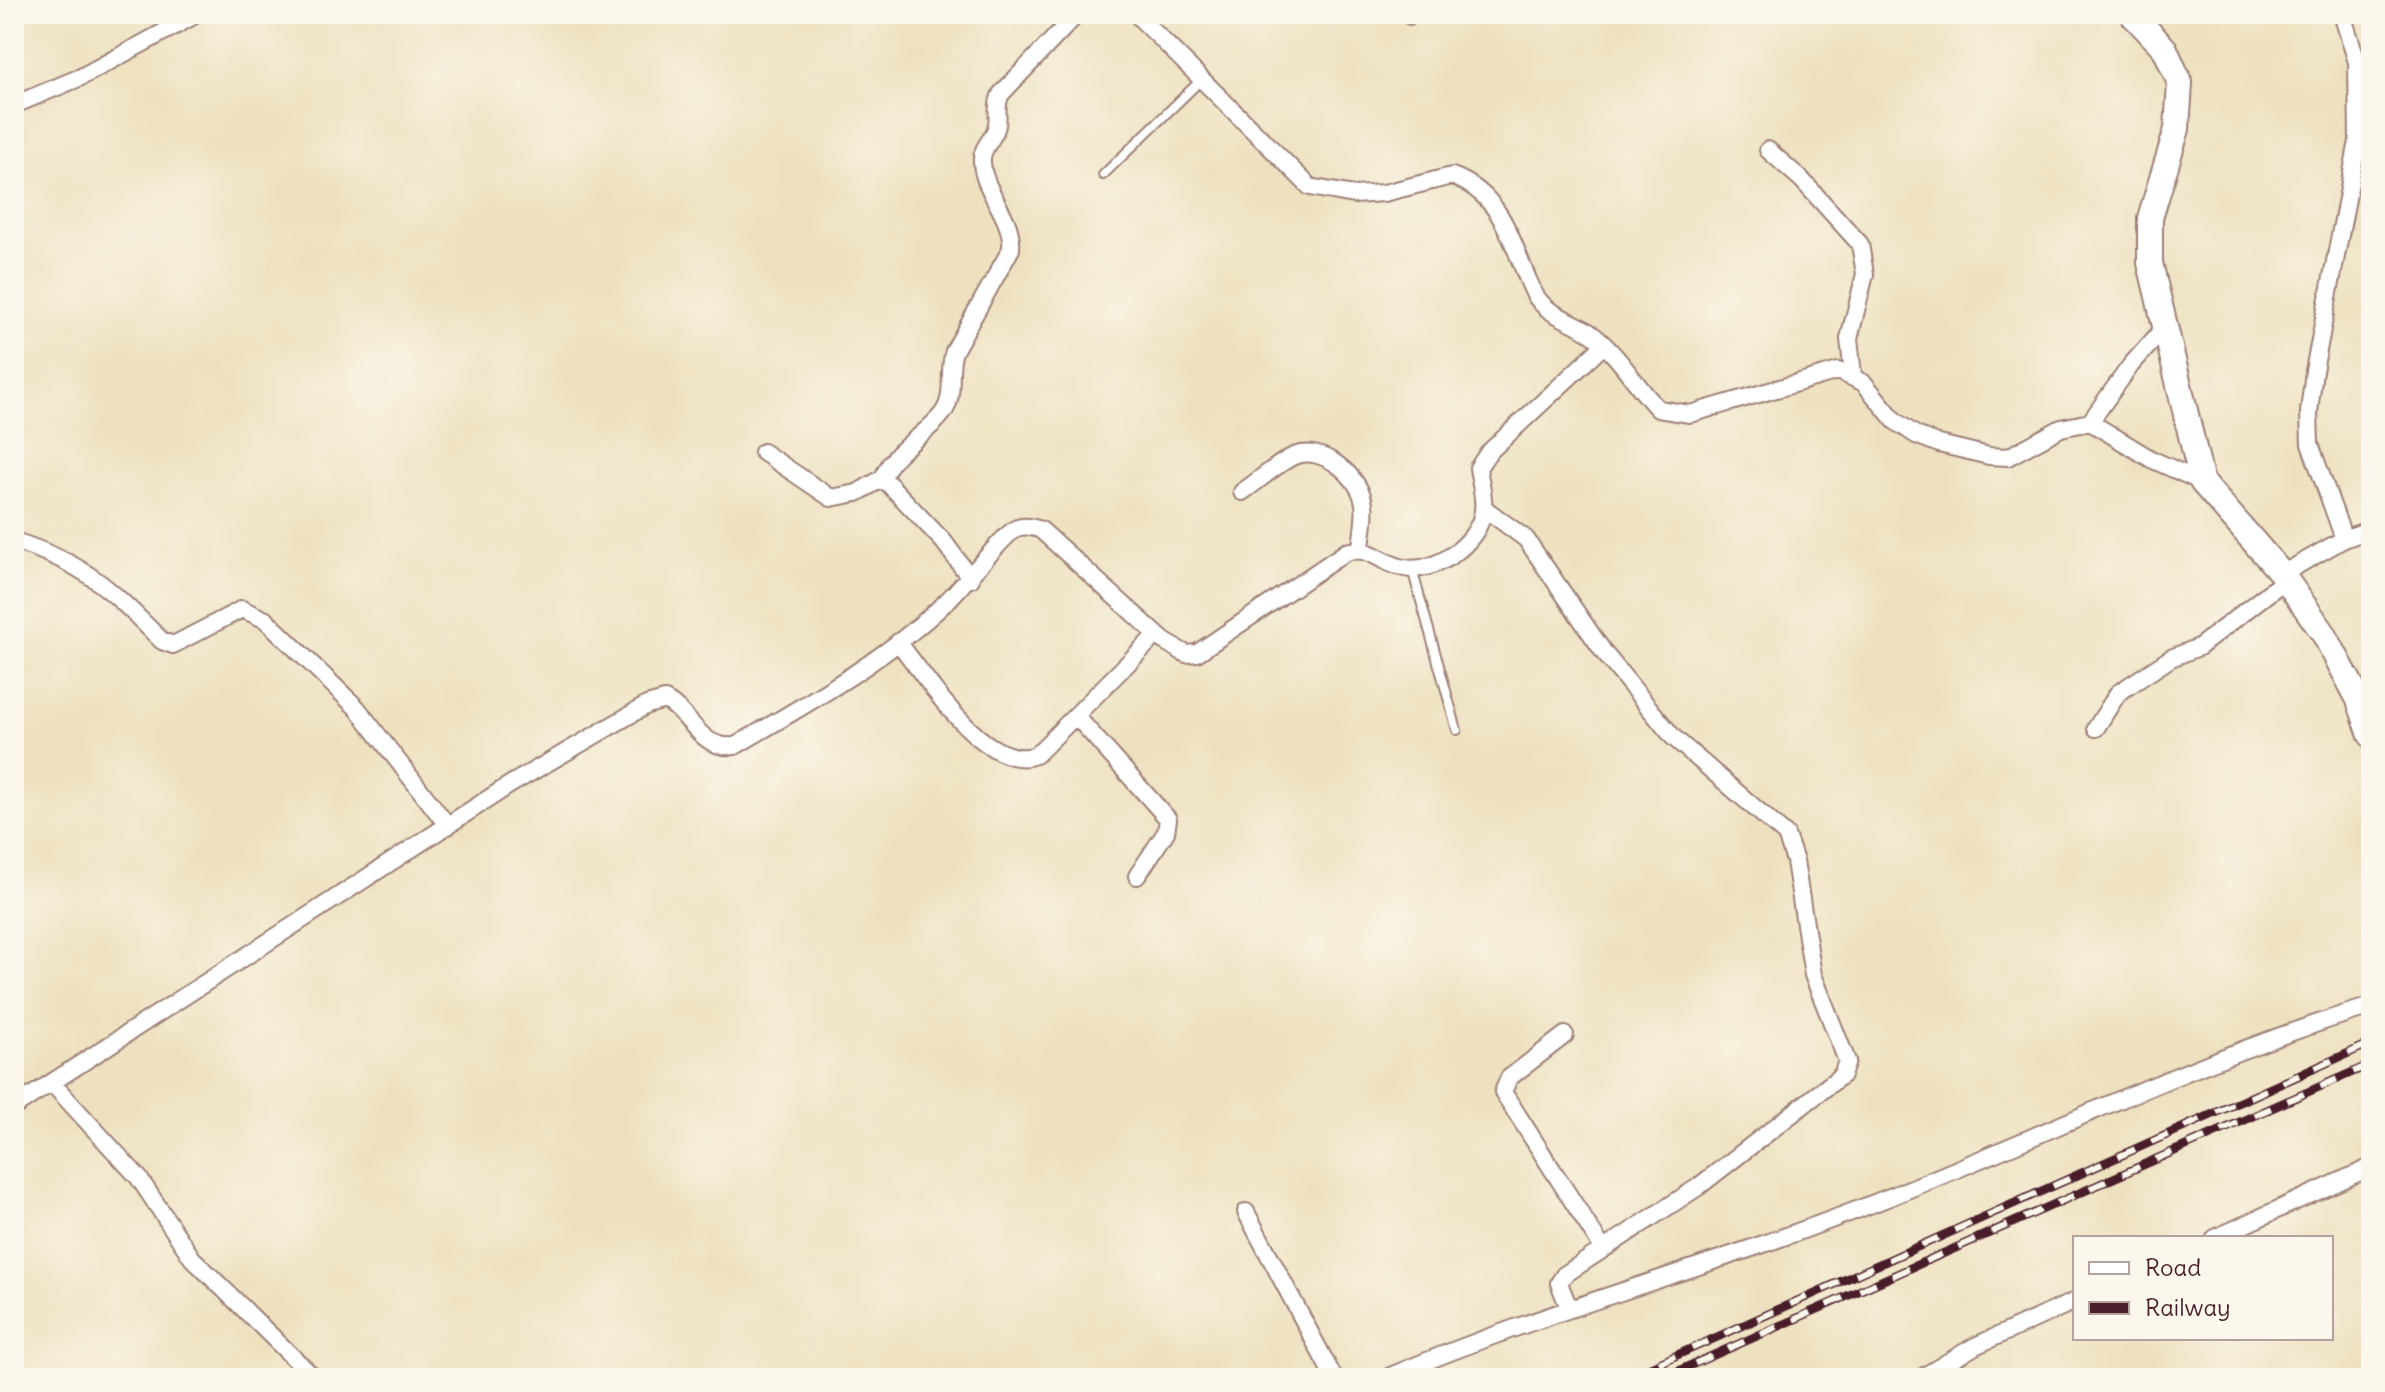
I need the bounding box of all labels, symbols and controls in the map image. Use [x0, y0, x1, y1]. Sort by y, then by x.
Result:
legend [2073, 1236, 2333, 1340]
text: Road [2145, 1252, 2201, 1282]
text: Railway [2145, 1292, 2231, 1322]

